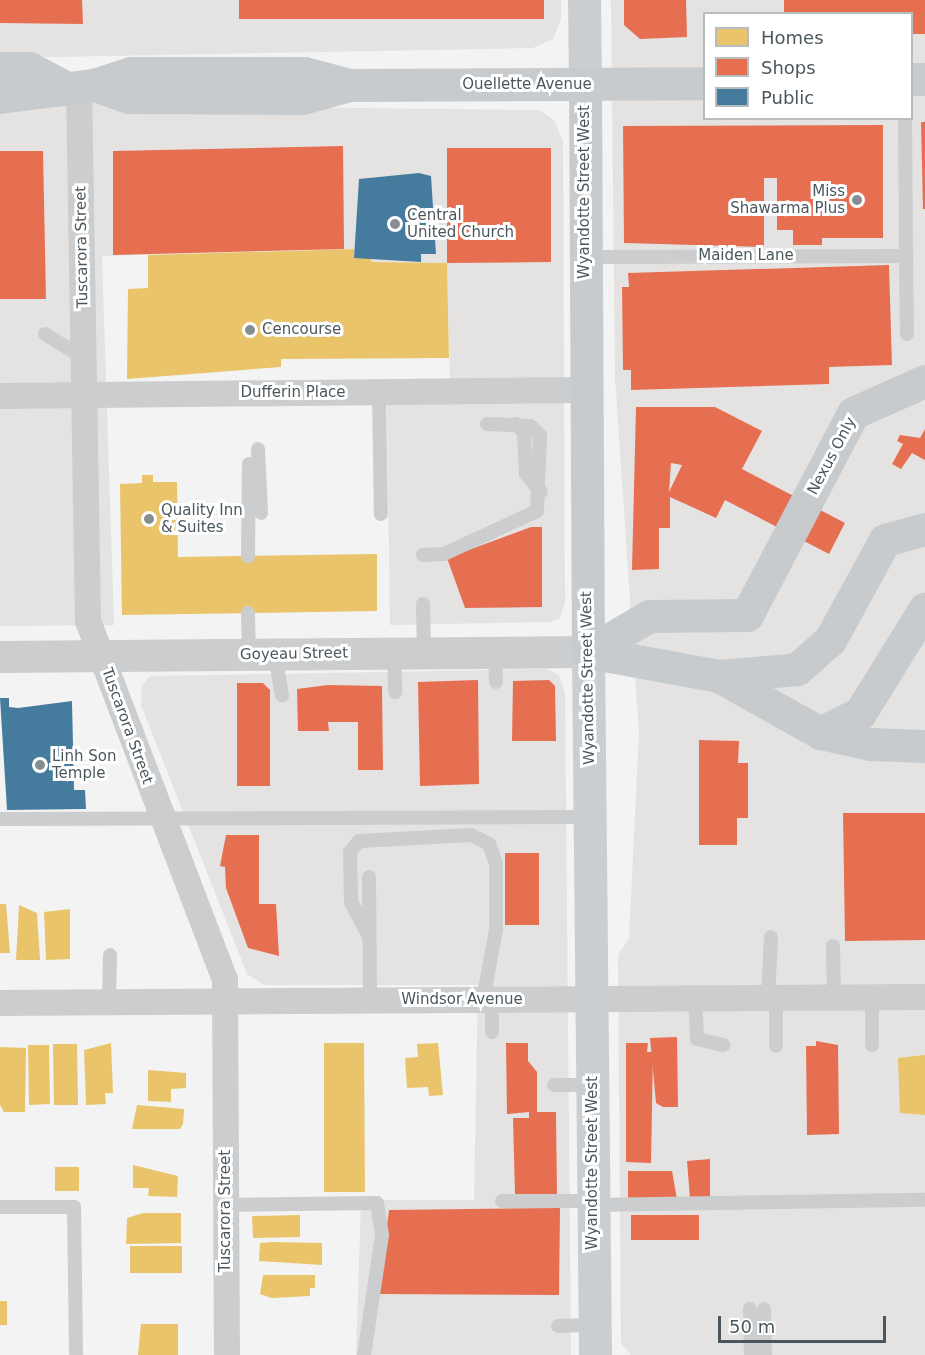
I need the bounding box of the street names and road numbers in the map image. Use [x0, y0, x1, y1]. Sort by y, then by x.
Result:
street label: Ouellette Avenue [462, 76, 592, 94]
street label: Wyandotte Street West [576, 105, 594, 279]
street label: Tuscarora Street [72, 186, 92, 308]
street label: Maiden Lane [698, 247, 794, 265]
street label: Dufferin Place [240, 384, 346, 402]
street label: Nexus Only [804, 414, 860, 498]
street label: Wyandotte Street West [577, 591, 599, 765]
street label: Goyeau Street [240, 644, 348, 664]
street label: Tuscarora Street [98, 665, 156, 787]
street label: Windsor Avenue [401, 991, 523, 1009]
street label: Wyandotte Street West [584, 1076, 602, 1250]
street label: Tuscarora Street [217, 1150, 235, 1272]

